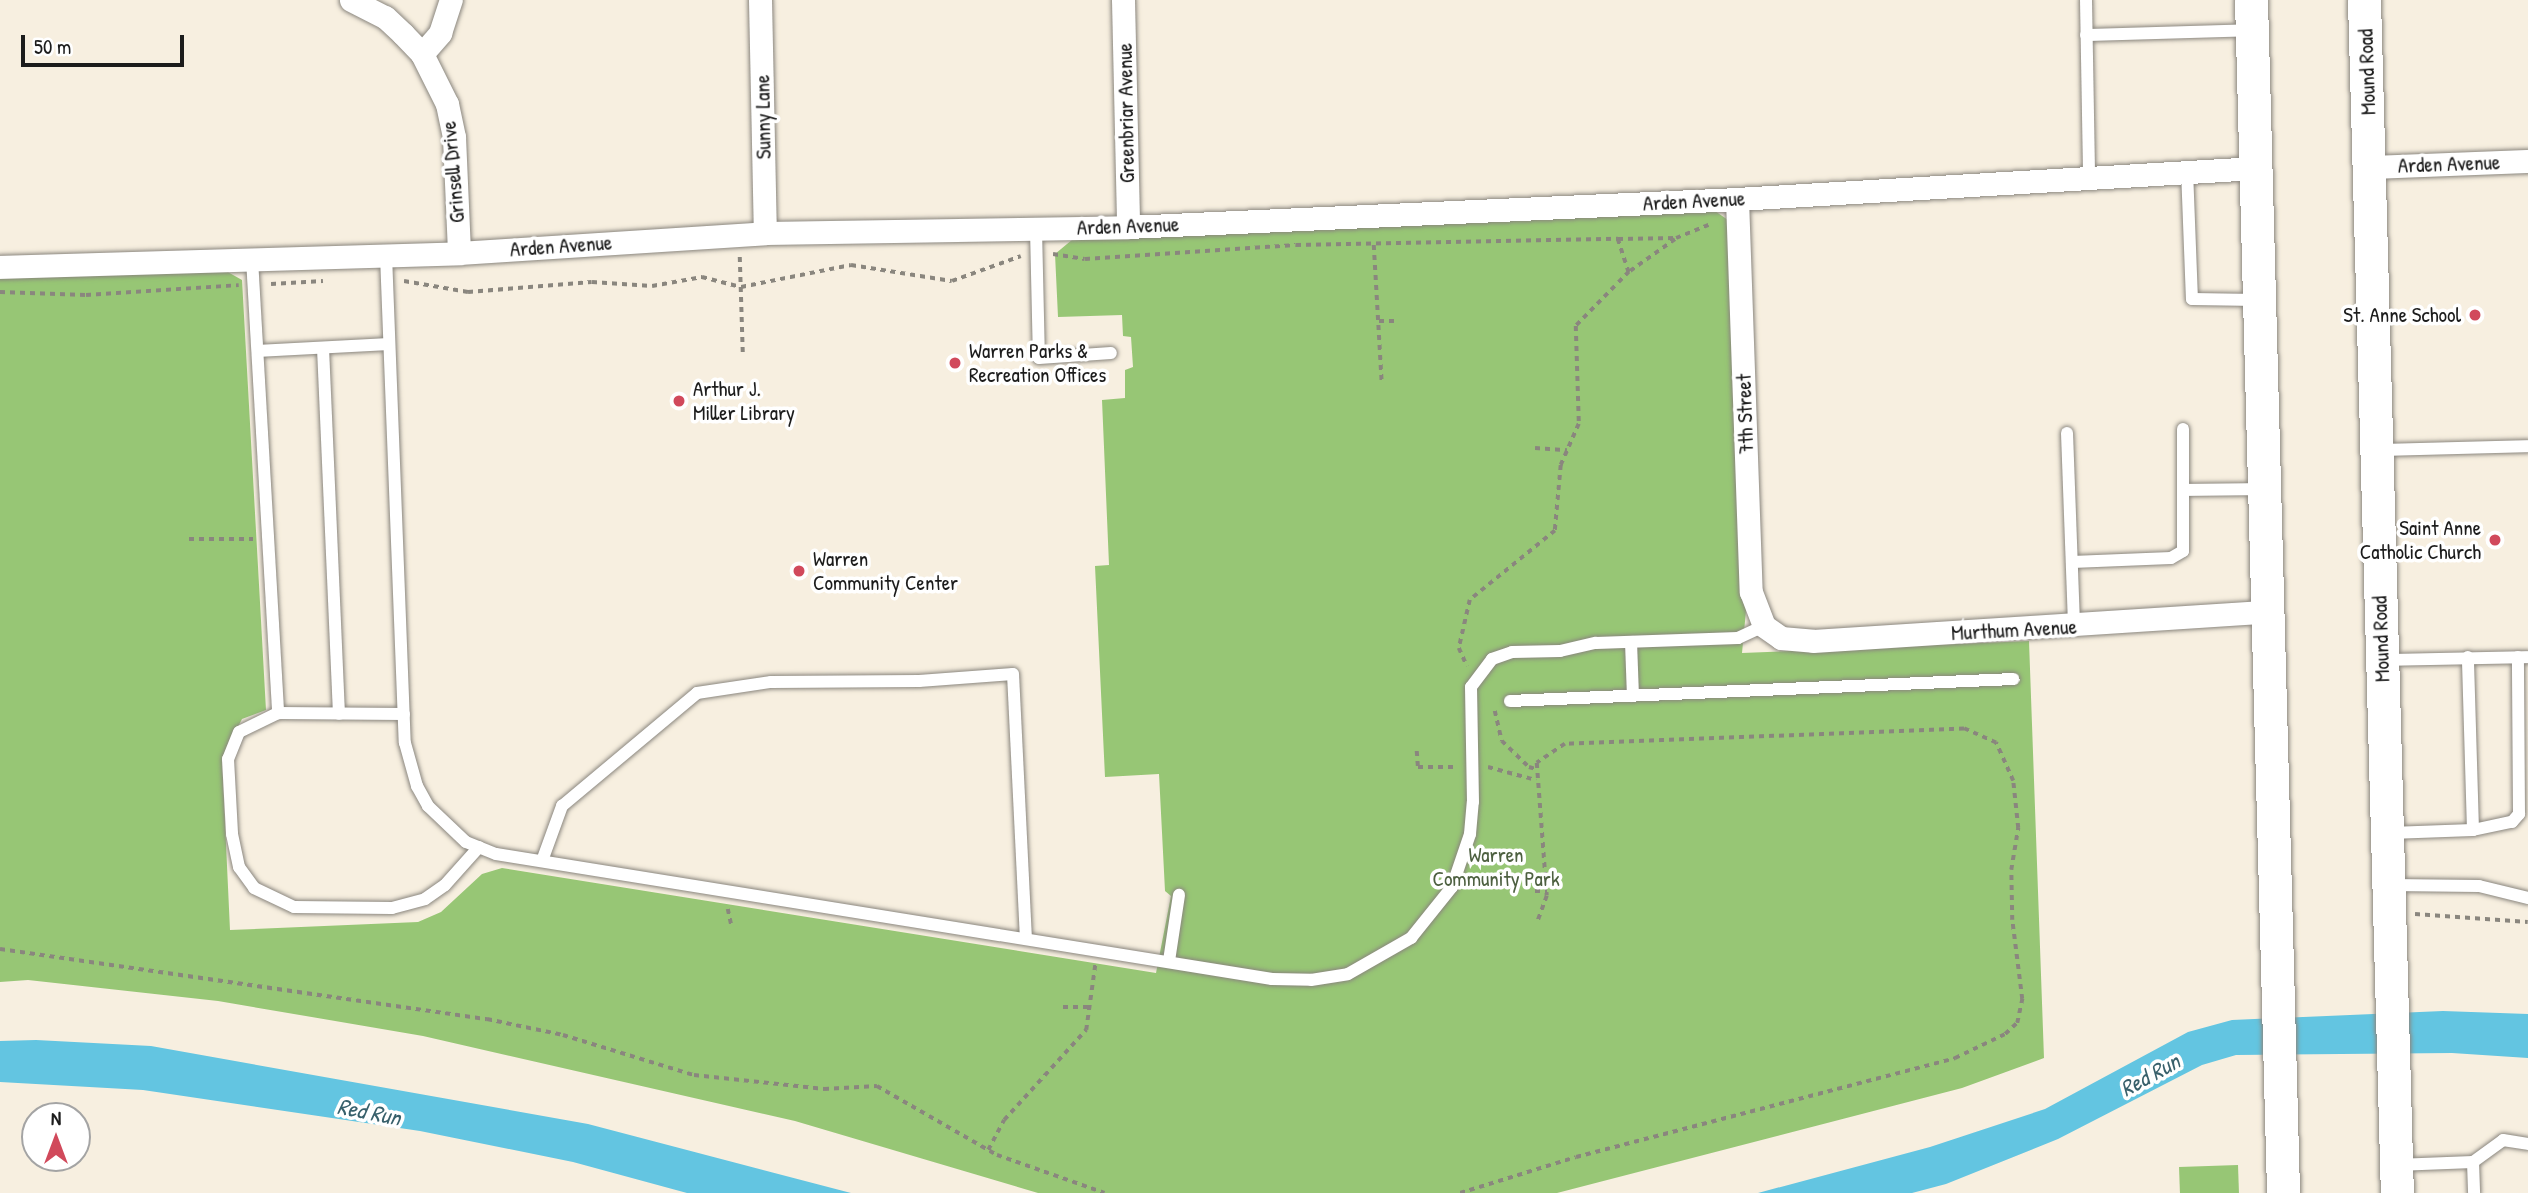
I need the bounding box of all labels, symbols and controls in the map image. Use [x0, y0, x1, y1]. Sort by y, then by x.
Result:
scale bar [24, 21, 187, 65]
street label: Mound Road [2353, 28, 2381, 116]
text: 50 m [34, 32, 71, 61]
street label: Greenbriar Avenue [1112, 43, 1140, 183]
street label: Sunny Lane [750, 74, 776, 160]
street label: Grinsell Drive [436, 120, 470, 224]
street label: Arden Avenue [2397, 150, 2501, 178]
street label: Arden Avenue [1642, 186, 1746, 216]
street label: Arden Avenue [1076, 212, 1180, 240]
street label: Arden Avenue [509, 230, 613, 262]
place label: St. Anne School [2343, 302, 2461, 328]
marker: St. Anne School [2467, 307, 2483, 323]
place label: Warren Parks & Recreation Offices [969, 338, 1106, 388]
marker: Warren Parks & Recreation Offices [947, 355, 963, 371]
street label: 7th Street [1731, 374, 1759, 454]
place label: Arthur J. Miller Library [693, 376, 795, 426]
marker: Arthur J. Miller Library [671, 393, 687, 409]
place label: Saint Anne Catholic Church [2360, 515, 2481, 565]
marker: Saint Anne Catholic Church [2487, 532, 2503, 548]
place label: Warren Community Center [813, 546, 958, 596]
marker: Warren Community Center [791, 563, 807, 579]
street label: Mound Road [2367, 595, 2395, 683]
street label: Murthum Avenue [1951, 614, 2077, 646]
park label: Warren Community Park [1432, 842, 1560, 892]
water label: Red Run [2115, 1047, 2185, 1103]
water label: Red Run [335, 1092, 403, 1132]
north arrow [21, 1102, 91, 1172]
text: N [51, 1105, 61, 1131]

